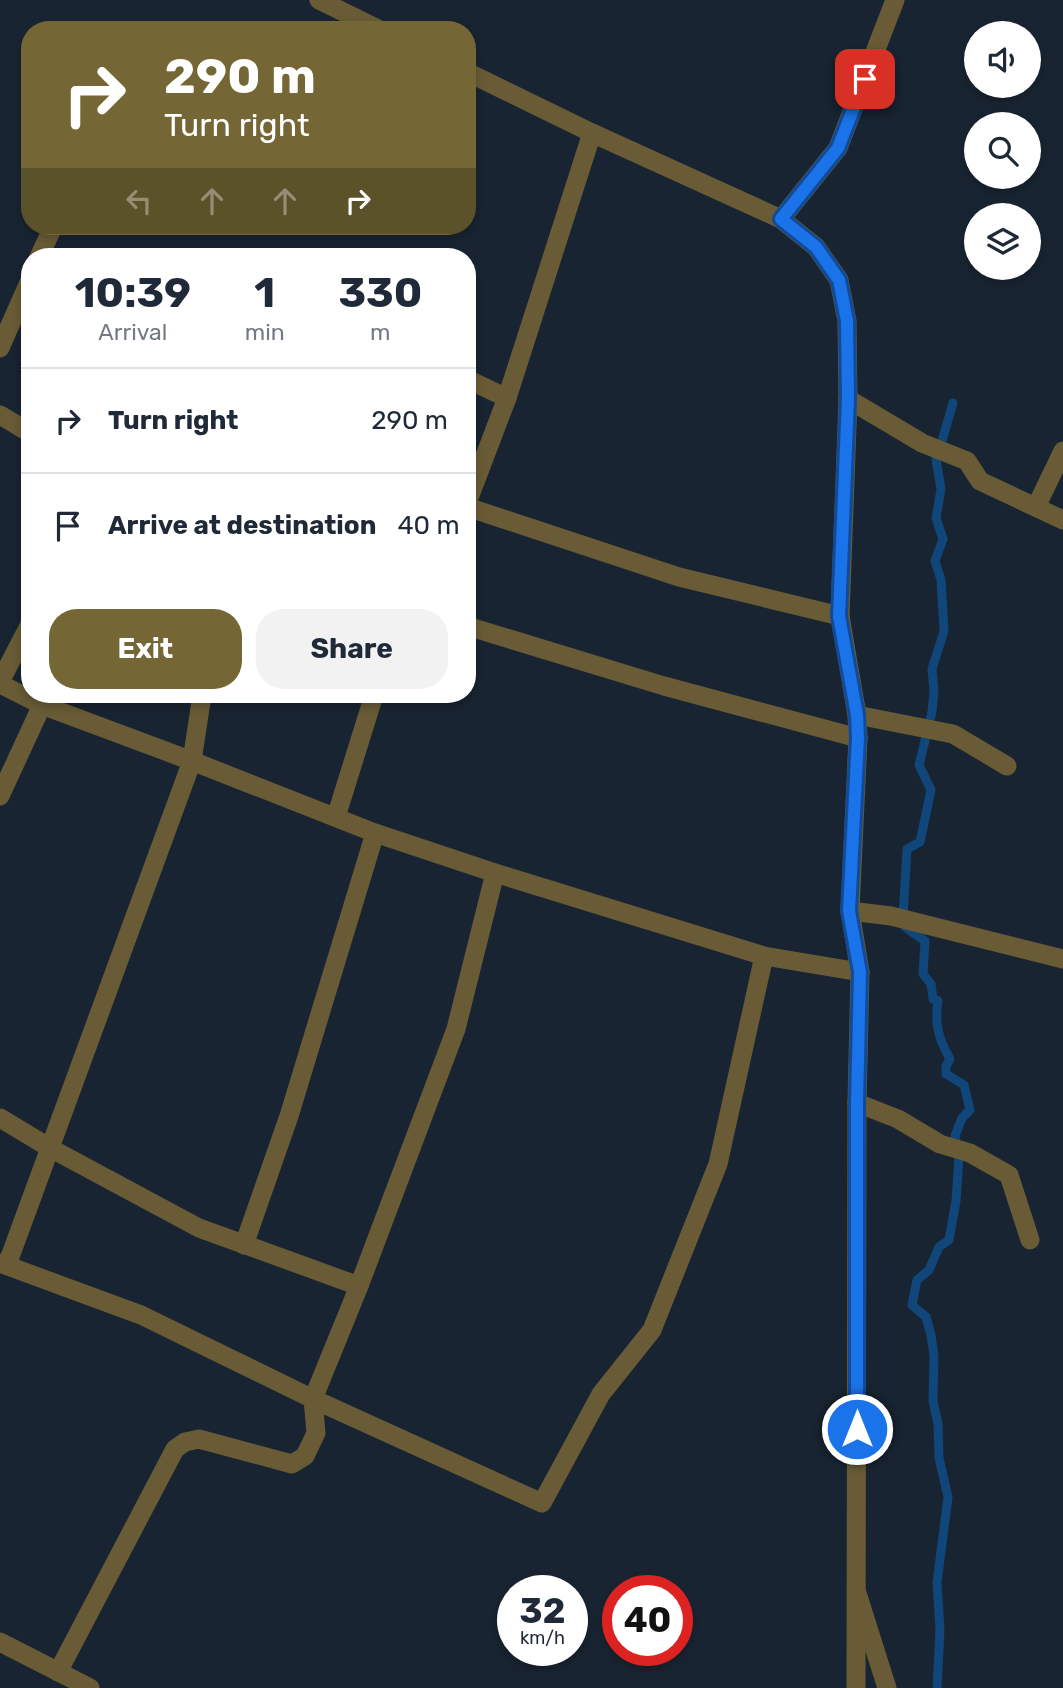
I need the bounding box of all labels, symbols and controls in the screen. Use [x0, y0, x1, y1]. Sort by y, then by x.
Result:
map controls [964, 21, 1041, 280]
button: sound [964, 21, 1041, 98]
text: 290 m [164, 47, 316, 105]
icon: right [49, 49, 140, 140]
pin [835, 49, 895, 109]
icon: arrive [846, 60, 884, 98]
text: Turn right [164, 106, 309, 144]
button: search [964, 112, 1041, 189]
icon: left [120, 182, 158, 220]
icon: ahead [193, 182, 231, 220]
icon: ahead [266, 182, 304, 220]
icon: right [339, 182, 377, 220]
button: layers [964, 203, 1041, 280]
text: 10:39 [75, 268, 191, 318]
text: 1 [254, 268, 275, 318]
text: 330 [338, 268, 422, 318]
text: Arrival [98, 318, 167, 346]
text: min [245, 318, 285, 346]
text: m [370, 318, 391, 346]
icon: right [49, 402, 87, 440]
text: Turn right [108, 405, 238, 436]
text: 290 m [371, 405, 448, 436]
icon: arrive [49, 507, 87, 545]
text: Arrive at destination [108, 510, 376, 541]
text: 40 m [397, 510, 460, 541]
button: Exit [49, 609, 242, 689]
button: Share [256, 609, 448, 689]
position arrow [820, 1392, 894, 1466]
speed limit sign: 40 [602, 1575, 693, 1666]
text: 32 [520, 1590, 565, 1632]
text: km/h [520, 1627, 565, 1649]

